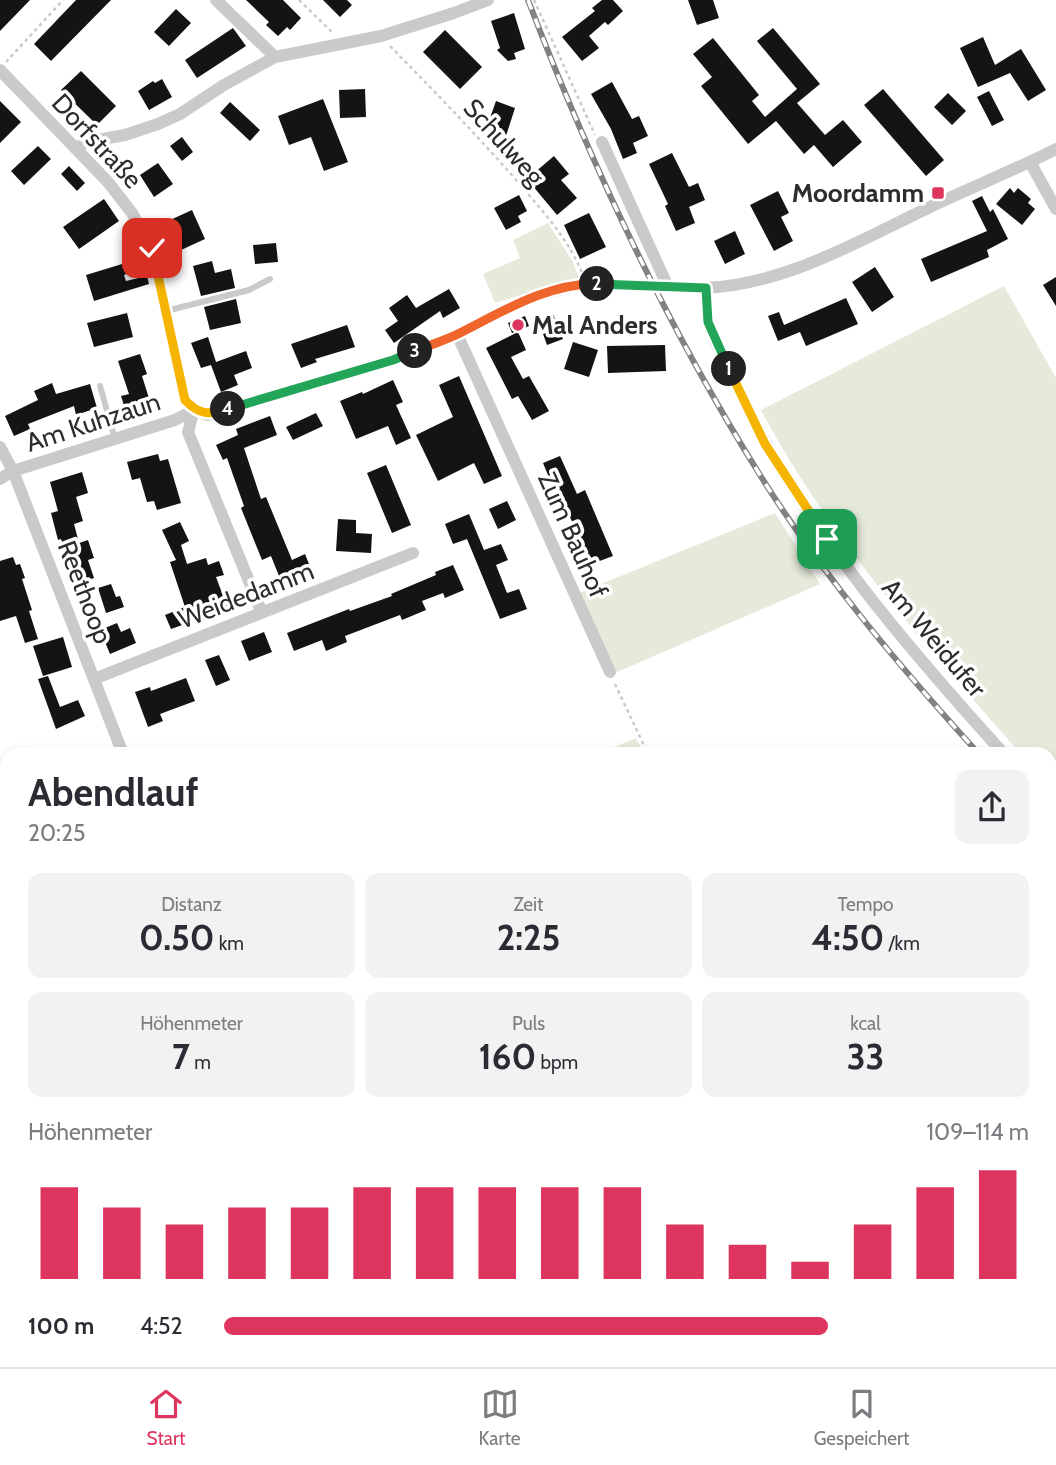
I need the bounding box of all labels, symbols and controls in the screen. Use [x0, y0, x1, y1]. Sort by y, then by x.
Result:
street label: Dorfstraße [45, 87, 149, 195]
street label: Schulweg [457, 92, 552, 193]
place label: Moordamm [792, 177, 924, 209]
marker: Moordamm [930, 185, 946, 201]
pin [122, 218, 182, 278]
icon: check [133, 229, 171, 267]
pin: 2 [580, 266, 614, 302]
text: 2 [591, 272, 602, 295]
place label: Mal Anders [532, 309, 658, 341]
marker: Mal Anders [510, 317, 526, 333]
pin: 3 [398, 334, 432, 368]
text: 3 [409, 339, 420, 362]
pin: 1 [712, 352, 746, 386]
text: 1 [725, 357, 732, 380]
street label: Am Kuhzaun [22, 385, 164, 459]
pin: 4 [210, 392, 246, 426]
text: 4 [222, 397, 233, 420]
street label: Zum Bauhof [531, 467, 615, 603]
pin [797, 509, 857, 569]
icon: arrive [808, 520, 846, 558]
street label: Reethoop [51, 536, 119, 648]
street label: Weidedamm [174, 554, 318, 636]
street label: Am Weidufer [875, 572, 993, 704]
text: Abendlauf [28, 769, 198, 816]
button: share [955, 770, 1029, 844]
text: 20:25 [28, 819, 85, 847]
text: Distanz [161, 893, 222, 916]
text: Zeit [513, 893, 544, 916]
text: Tempo [837, 893, 894, 916]
text: 0.50 [139, 916, 215, 959]
text: 2:25 [497, 916, 560, 959]
text: 4:50 [811, 916, 884, 959]
text: km [215, 932, 244, 955]
text: /km [884, 932, 920, 955]
text: Höhenmeter [140, 1012, 243, 1035]
text: Puls [512, 1012, 545, 1035]
text: kcal [850, 1012, 881, 1035]
text: 7 [172, 1035, 190, 1078]
text: 160 [479, 1035, 536, 1078]
text: 33 [847, 1035, 884, 1078]
text: m [190, 1051, 211, 1074]
text: bpm [536, 1051, 578, 1074]
text: Höhenmeter [28, 1118, 152, 1146]
text: 109–114 m [927, 1118, 1029, 1146]
text: 100 m [28, 1312, 94, 1340]
text: 4:52 [140, 1312, 183, 1340]
tab: Start [147, 1385, 185, 1450]
tab: Karte [479, 1385, 520, 1450]
tab: Gespeichert [814, 1385, 909, 1450]

